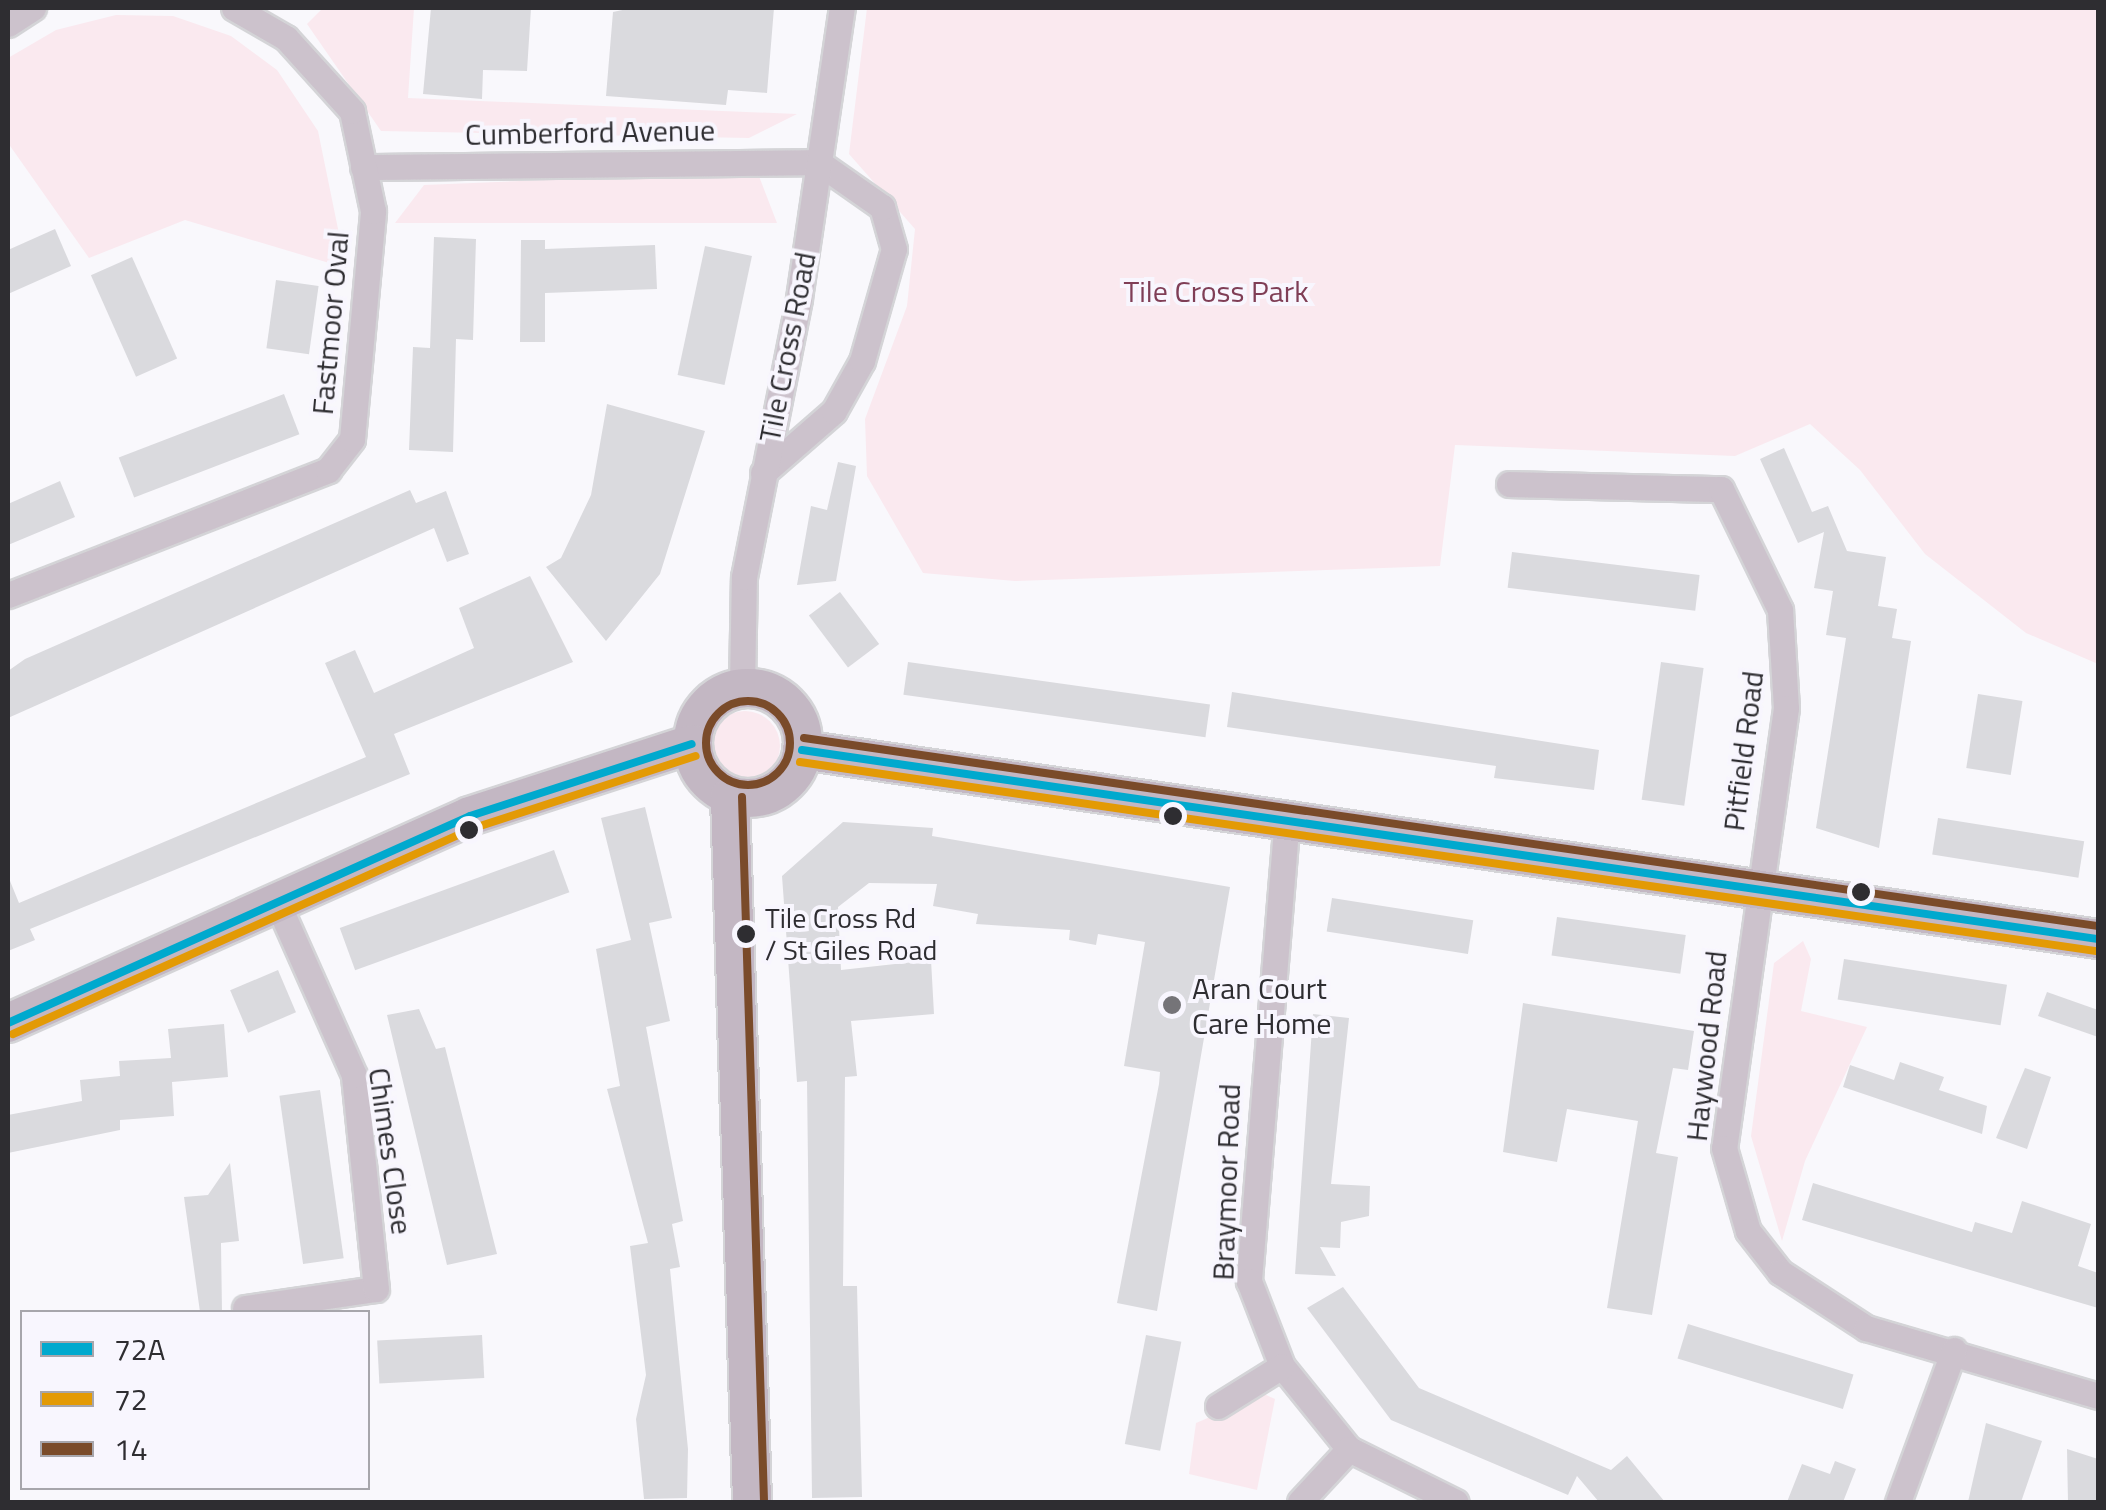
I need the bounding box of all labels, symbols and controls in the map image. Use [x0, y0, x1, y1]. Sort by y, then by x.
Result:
street label: Cumberford Avenue [465, 112, 715, 152]
street label: Fastmoor Oval [304, 230, 356, 416]
street label: Tile Cross Road [751, 249, 823, 445]
park label: Tile Cross Park [1123, 273, 1309, 309]
street label: Pitfield Road [1715, 669, 1771, 833]
unlabelled marker [1163, 806, 1183, 826]
unlabelled marker [459, 820, 479, 840]
unlabelled marker [1851, 882, 1871, 902]
place label: Tile Cross Rd / St Giles Road [765, 901, 937, 967]
marker: Tile Cross Rd / St Giles Road [736, 924, 756, 944]
street label: Haywood Road [1678, 949, 1734, 1143]
place label: Aran Court Care Home [1192, 970, 1331, 1040]
marker: Aran Court Care Home [1161, 994, 1183, 1016]
street label: Chimes Close [361, 1065, 421, 1237]
street label: Braymoor Road [1205, 1083, 1247, 1281]
legend [20, 1310, 370, 1490]
text: 72A [114, 1326, 165, 1372]
text: 72 [114, 1376, 148, 1422]
text: 14 [114, 1426, 148, 1472]

